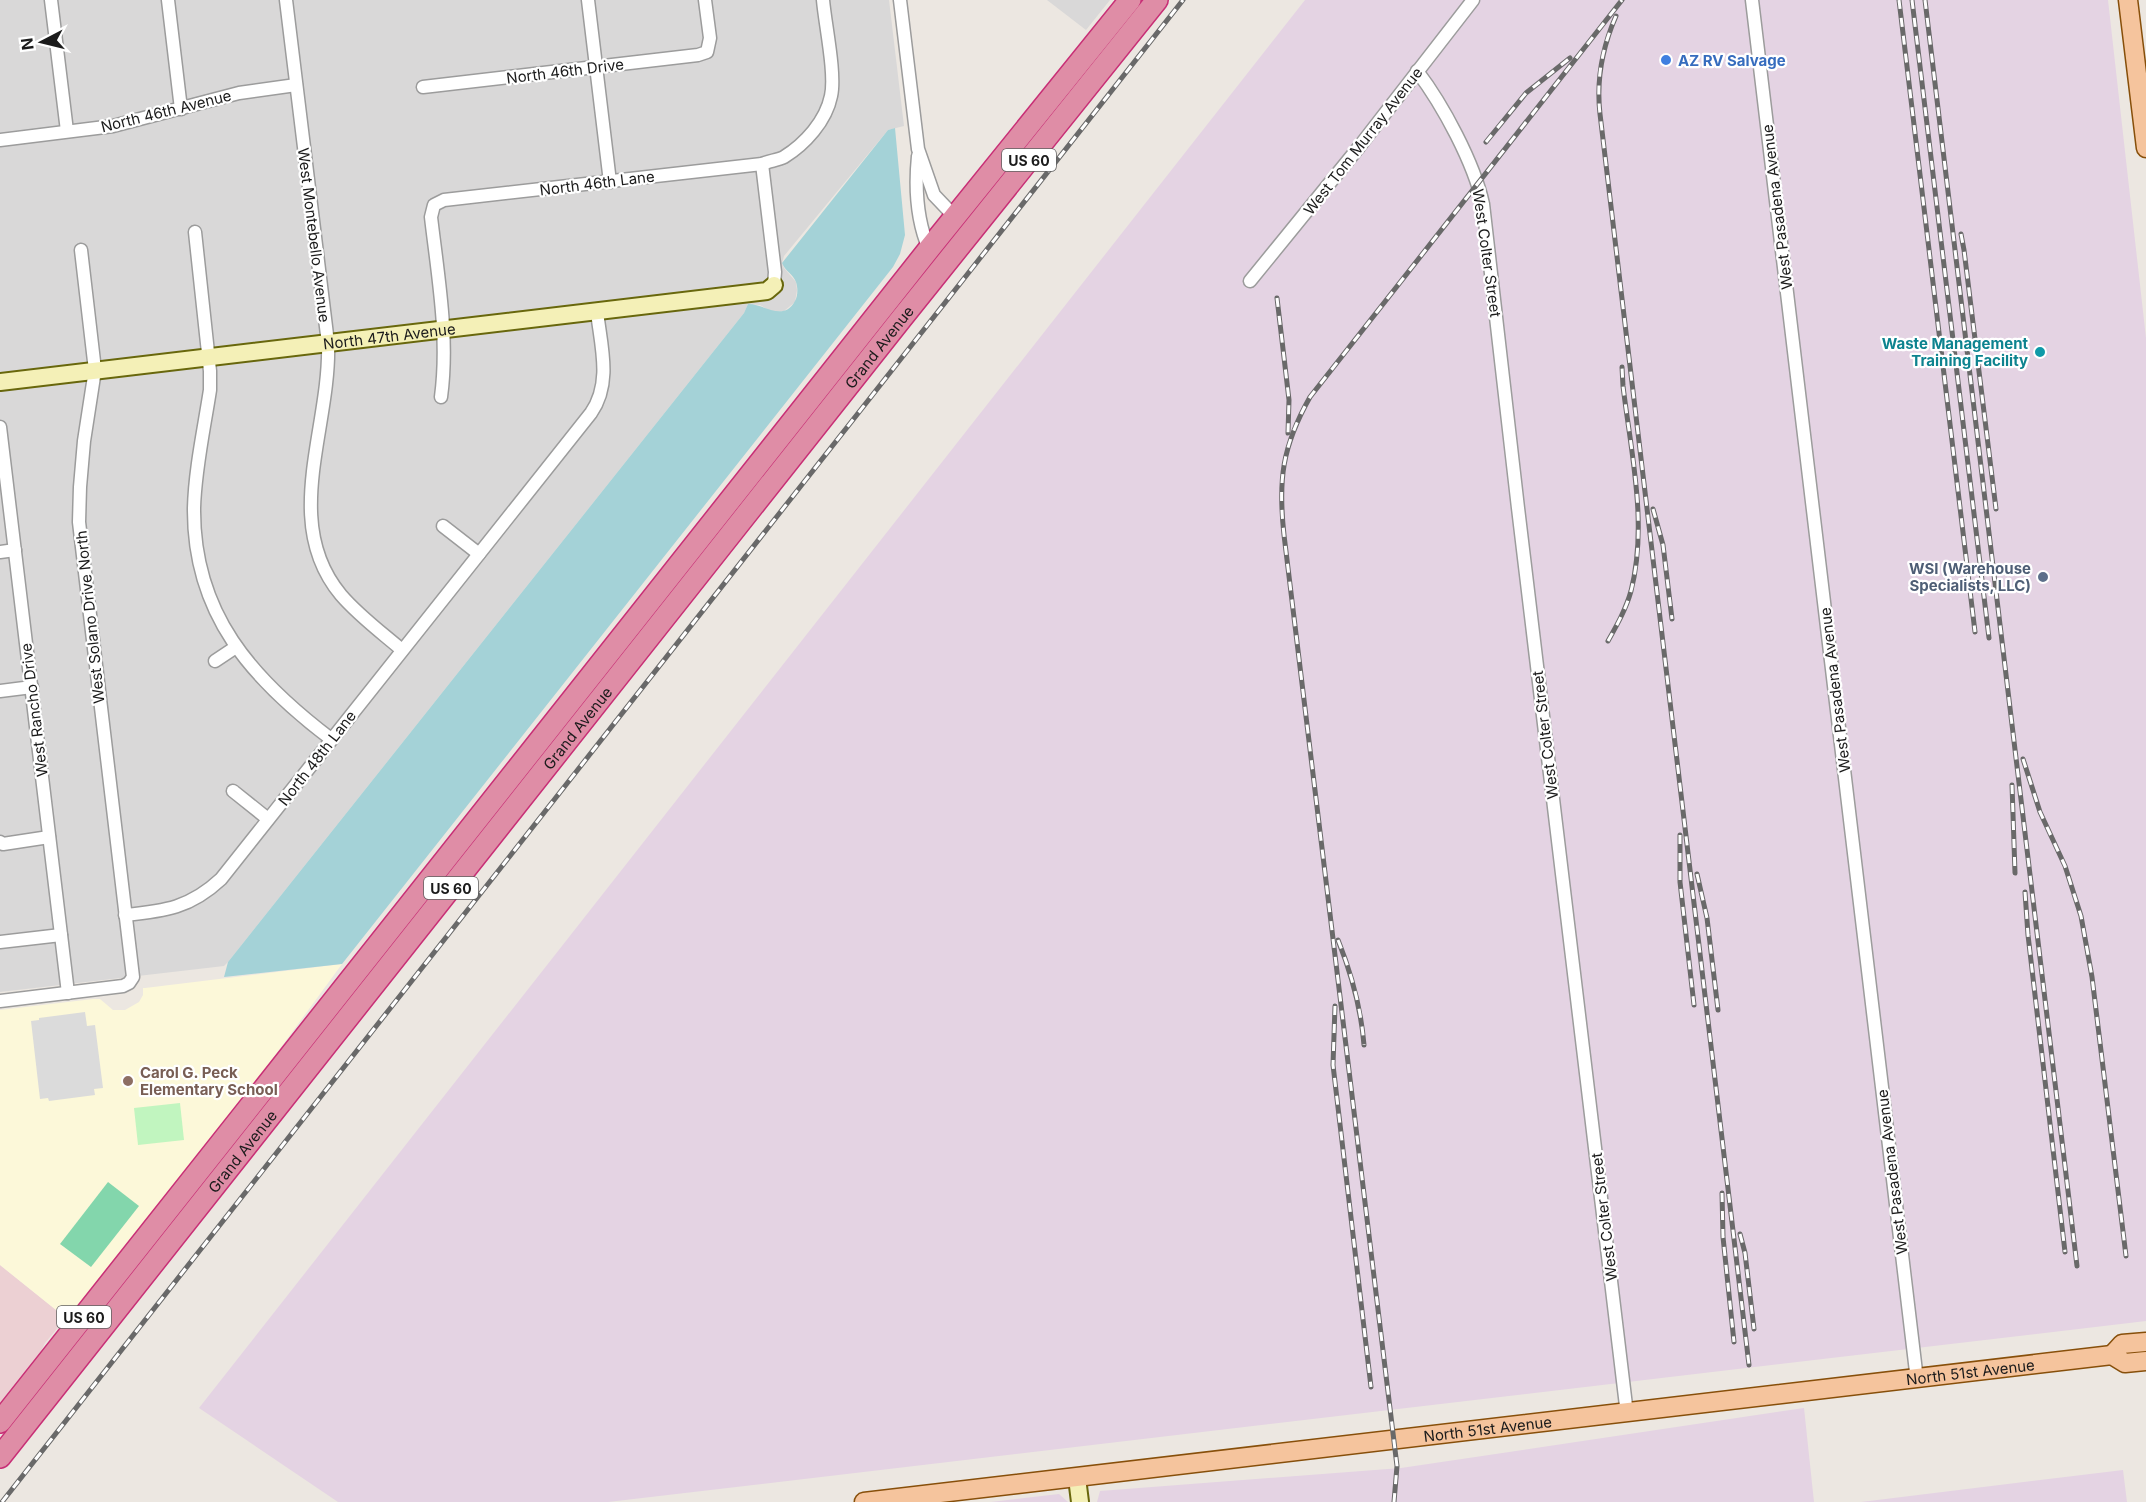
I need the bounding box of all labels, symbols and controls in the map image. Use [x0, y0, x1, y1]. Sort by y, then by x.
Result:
north arrow [12, 12, 72, 72]
text: N [16, 37, 38, 51]
place label: AZ RV Salvage [1678, 51, 1786, 70]
marker: AZ RV Salvage [1659, 53, 1673, 67]
street label: North 46th Drive [505, 54, 625, 88]
street label: West Tom Murray Avenue [1299, 63, 1427, 219]
street label: North 46th Avenue [99, 86, 233, 136]
street label: West Pasadena Avenue [1757, 123, 1797, 291]
street label: West Montebello Avenue [294, 147, 334, 323]
road number: US 60 [1002, 149, 1056, 171]
street label: North 46th Lane [538, 167, 656, 199]
street label: West Colter Street [1469, 188, 1505, 318]
street label: Grand Avenue [840, 302, 918, 392]
street label: North 47th Avenue [322, 319, 457, 353]
place label: Waste Management Training Facility [1882, 334, 2028, 370]
marker: Waste Management Training Facility [2033, 345, 2047, 359]
street label: West Solano Drive North [71, 530, 109, 704]
place label: WSI (Warehouse Specialists, LLC) [1909, 559, 2031, 595]
marker: WSI (Warehouse Specialists, LLC) [2036, 570, 2050, 584]
street label: West Pasadena Avenue [1815, 606, 1855, 774]
street label: West Rancho Drive [16, 642, 52, 778]
street label: West Colter Street [1528, 670, 1562, 800]
street label: Grand Avenue [539, 683, 616, 773]
street label: North 48th Lane [274, 707, 360, 809]
road number: US 60 [424, 877, 478, 899]
place label: Carol G. Peck Elementary School [140, 1063, 278, 1099]
marker: Carol G. Peck Elementary School [121, 1074, 135, 1088]
street label: West Pasadena Avenue [1872, 1088, 1912, 1256]
street label: Grand Avenue [204, 1106, 281, 1196]
street label: West Colter Street [1587, 1152, 1621, 1282]
road number: US 60 [57, 1306, 111, 1328]
street label: North 51st Avenue [1905, 1355, 2036, 1389]
street label: North 51st Avenue [1422, 1412, 1553, 1446]

